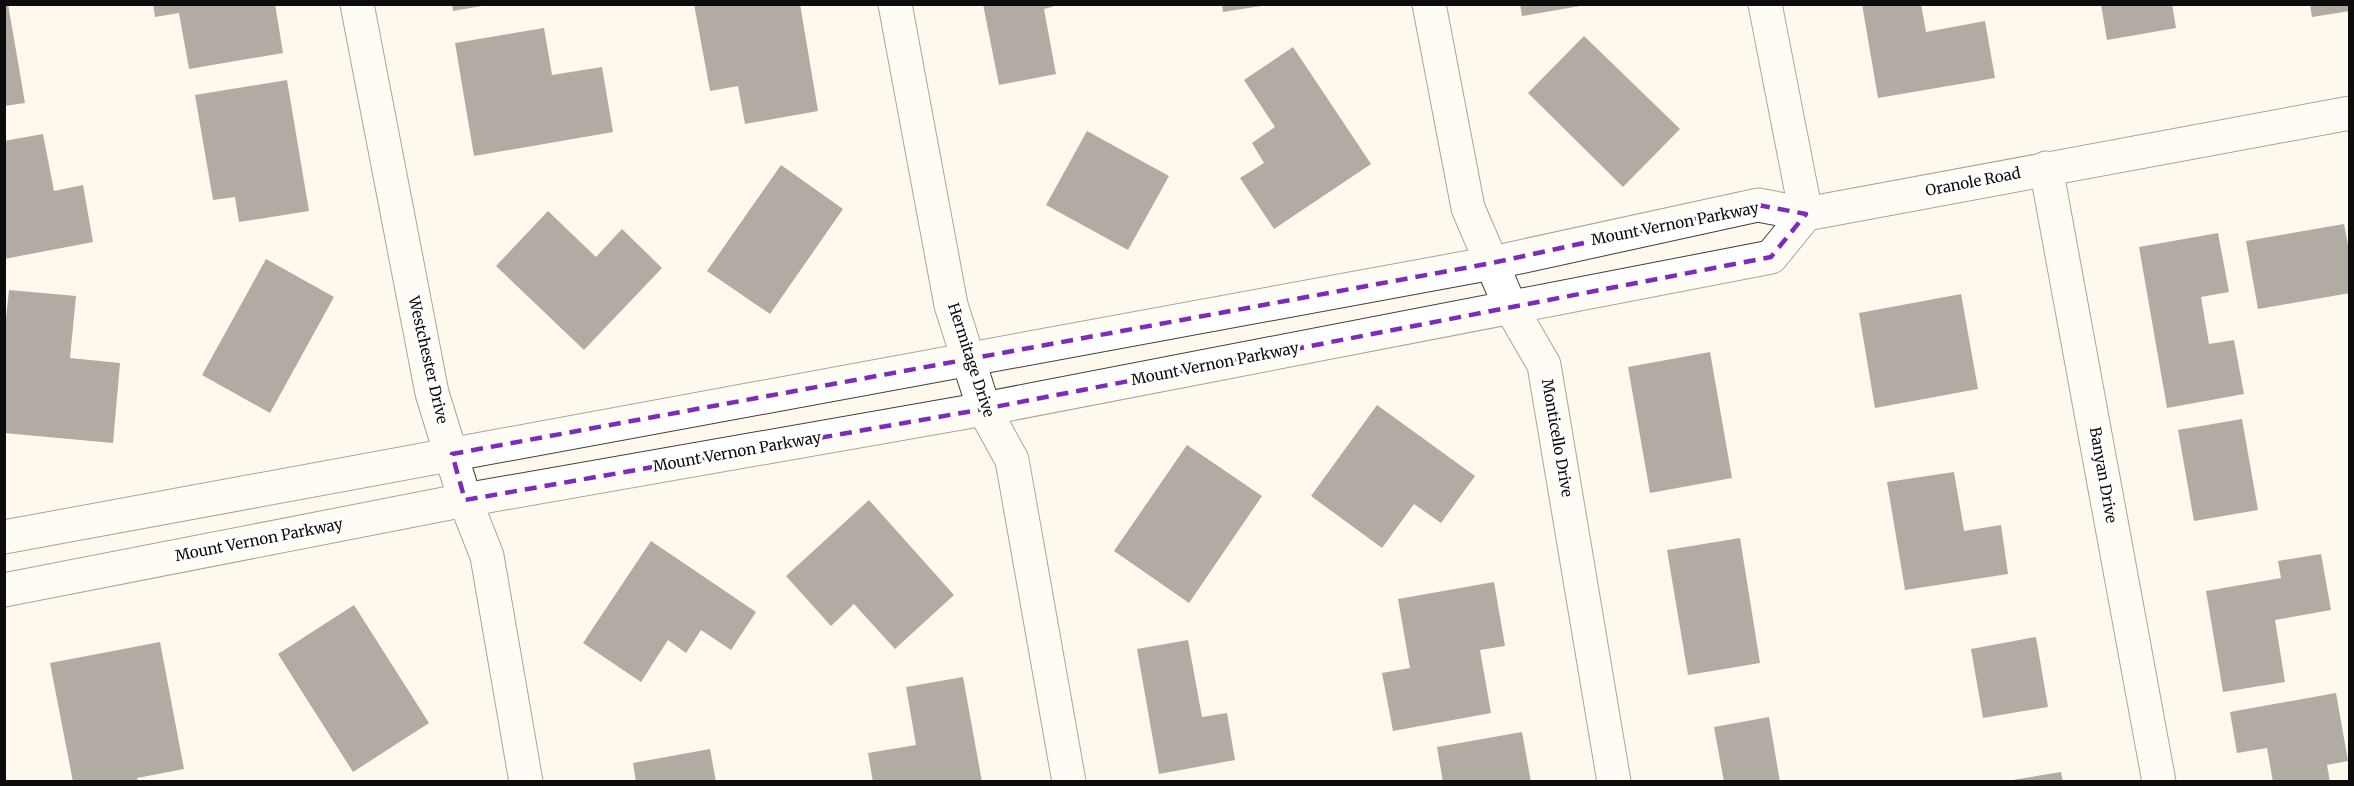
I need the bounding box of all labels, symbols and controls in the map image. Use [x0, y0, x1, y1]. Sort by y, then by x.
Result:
street label: Oranole Road [1924, 163, 2022, 200]
street label: Mount Vernon Parkway [1590, 198, 1761, 249]
street label: Westchester Drive [404, 293, 452, 426]
street label: Hermitage Drive [944, 300, 999, 420]
street label: Mount Vernon Parkway [1130, 338, 1301, 389]
street label: Monticello Drive [1538, 377, 1577, 499]
street label: Banyan Drive [2086, 425, 2121, 525]
street label: Mount Vernon Parkway [651, 427, 823, 476]
street label: Mount Vernon Parkway [174, 514, 345, 565]

